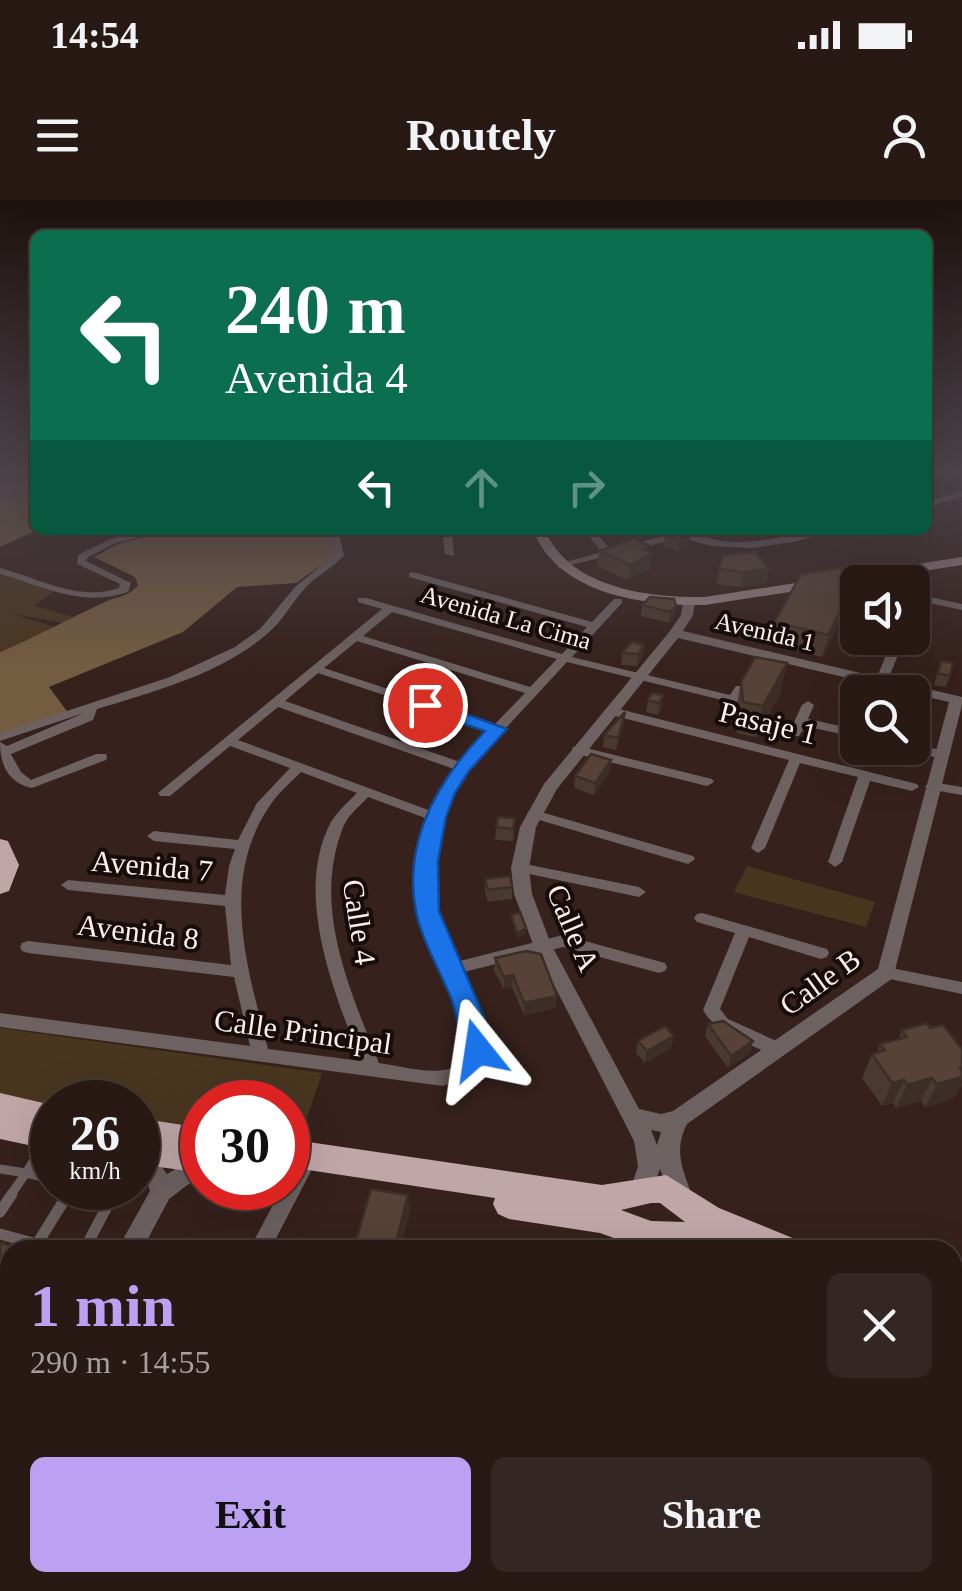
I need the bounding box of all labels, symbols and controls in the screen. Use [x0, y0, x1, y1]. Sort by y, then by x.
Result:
text: 14:54 [50, 14, 139, 56]
icon: menu [30, 108, 85, 163]
icon: person [877, 108, 932, 163]
text: Routely [406, 110, 556, 160]
icon: left [60, 270, 190, 400]
text: 240 m [225, 271, 406, 348]
text: Avenida 4 [225, 353, 408, 403]
icon: left [349, 460, 404, 515]
icon: ahead [454, 460, 509, 515]
icon: right [559, 460, 614, 515]
map controls [840, 565, 930, 765]
button: sound [840, 565, 930, 655]
street label: Avenida La Cima [418, 580, 594, 655]
street label: Avenida 1 [712, 607, 817, 656]
pin [383, 663, 468, 748]
button: search [840, 675, 930, 765]
icon: arrive [398, 678, 453, 733]
street label: Pasaje 1 [716, 695, 820, 751]
street label: Avenida 7 [90, 844, 214, 887]
street label: Calle 4 [336, 877, 383, 967]
street label: Calle A [541, 880, 607, 976]
street label: Avenida 8 [76, 908, 201, 955]
street label: Calle B [773, 942, 866, 1022]
position arrow [426, 998, 530, 1102]
street label: Calle Principal [212, 1003, 394, 1060]
speed limit sign: 30 [180, 1080, 310, 1210]
text: 26 [70, 1105, 120, 1161]
text: km/h [69, 1157, 121, 1184]
text: 1 min [30, 1273, 175, 1339]
button: close [827, 1273, 932, 1378]
text: 290 m · 14:55 [30, 1344, 210, 1380]
button: Exit [30, 1457, 471, 1572]
button: Share [491, 1457, 932, 1572]

